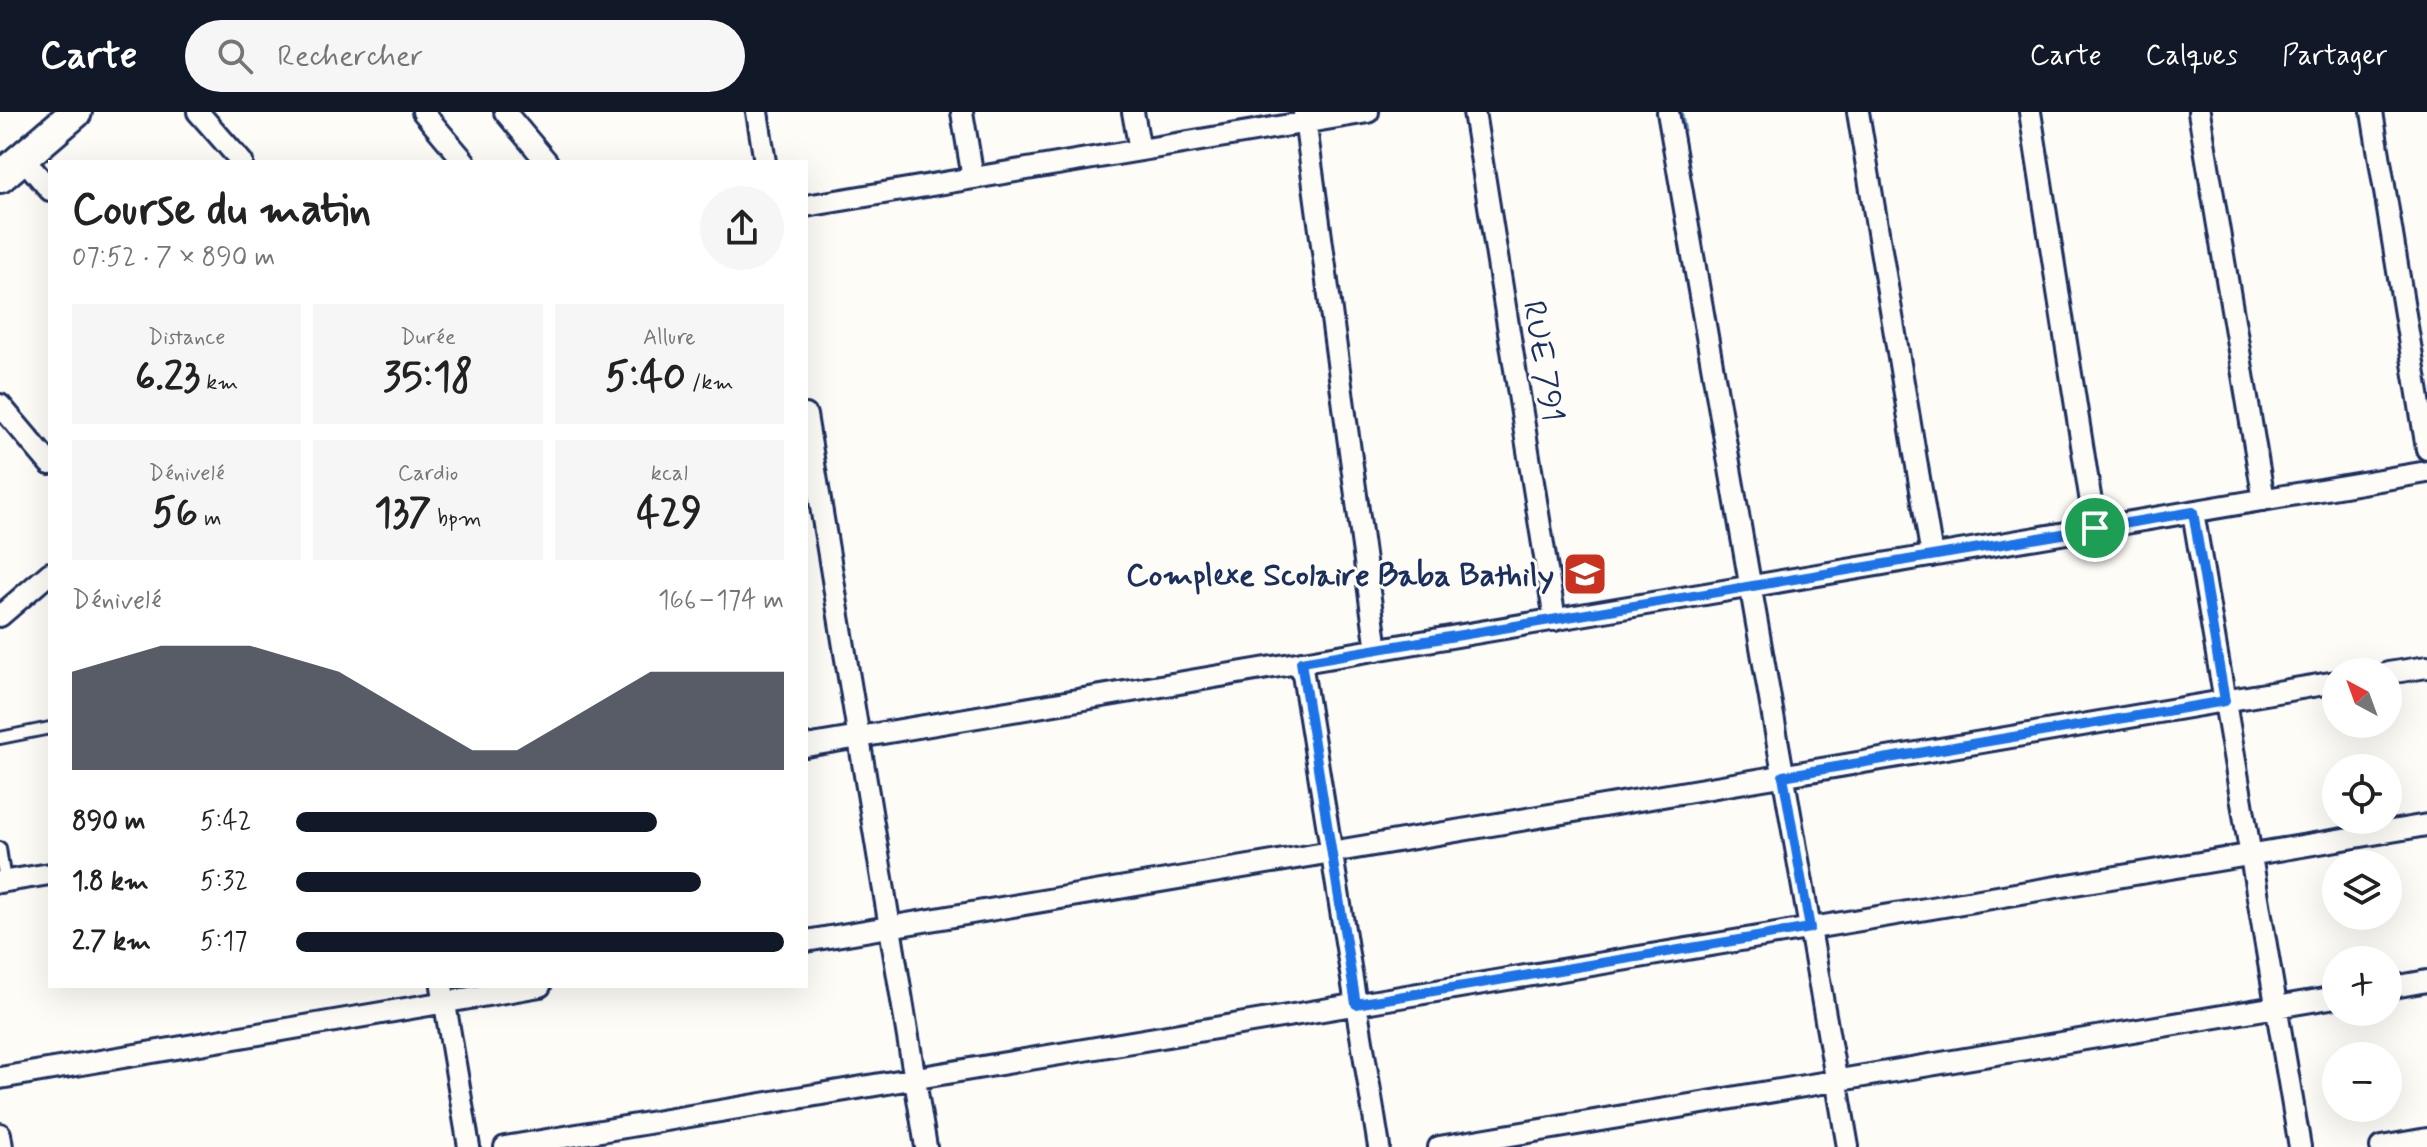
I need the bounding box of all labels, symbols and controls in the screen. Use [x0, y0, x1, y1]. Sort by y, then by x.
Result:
search box [185, 20, 745, 92]
text: Carte [40, 32, 137, 81]
icon: search [213, 34, 257, 78]
text: Rechercher [277, 37, 423, 76]
text: Carte [2030, 38, 2102, 75]
text: Calques [2146, 38, 2238, 75]
text: Partager [2282, 38, 2387, 75]
text: Course du matin [72, 182, 371, 240]
button: share [700, 186, 784, 270]
text: 07:52 · 7 × 890 m [72, 241, 275, 275]
street label: RUE 791 [1512, 298, 1572, 425]
text: Distance [148, 324, 225, 352]
text: Durée [400, 324, 456, 352]
text: Allure [643, 324, 696, 352]
text: 6.23 [135, 352, 200, 404]
text: 35:18 [383, 352, 473, 404]
text: 5:40 [605, 352, 686, 404]
text: km [200, 369, 238, 397]
text: /km [686, 369, 734, 397]
text: Dénivelé [149, 460, 225, 488]
text: Cardio [398, 460, 458, 488]
text: kcal [651, 460, 688, 488]
text: 56 [152, 488, 198, 540]
text: 137 [374, 488, 431, 540]
text: 429 [637, 488, 702, 540]
pin [2061, 494, 2129, 562]
text: m [198, 505, 221, 533]
text: bpm [431, 505, 482, 533]
icon: arrive [2073, 506, 2117, 550]
school or university icon: Complexe Scolaire Baba Bathily [1561, 550, 1609, 598]
place label: Complexe Scolaire Baba Bathily [1126, 555, 1554, 597]
text: Dénivelé [72, 584, 162, 618]
text: 166–174 m [658, 584, 784, 618]
north arrow [2322, 658, 2402, 738]
map controls [2322, 658, 2402, 1122]
button: locate [2322, 754, 2402, 834]
text: 890 m [72, 805, 146, 839]
text: 5:42 [200, 805, 251, 839]
button: layers [2322, 850, 2402, 930]
text: 1.8 km [72, 865, 149, 899]
text: 5:32 [200, 865, 248, 899]
text: 2.7 km [72, 925, 151, 959]
text: 5:17 [200, 925, 247, 959]
button: + [2322, 946, 2402, 1026]
button: − [2322, 1042, 2402, 1122]

